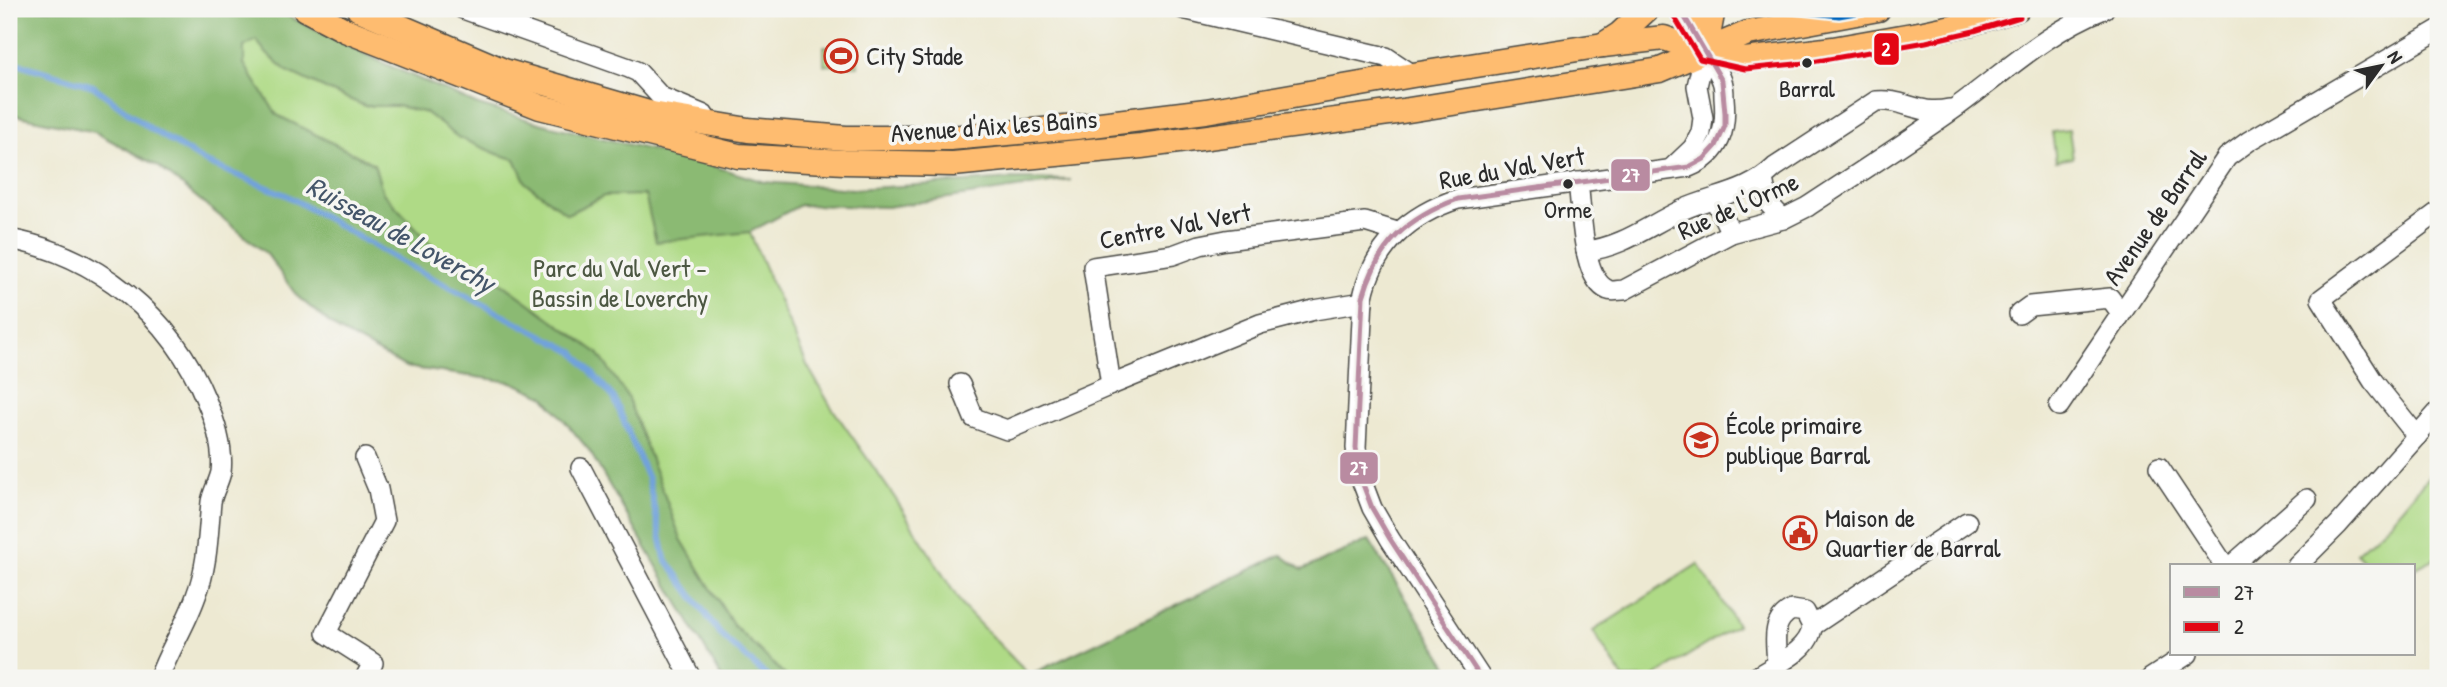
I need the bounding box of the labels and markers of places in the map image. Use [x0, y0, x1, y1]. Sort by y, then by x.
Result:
sports icon: City Stade [822, 37, 860, 75]
place label: City Stade [866, 38, 964, 73]
marker: Barral [1800, 56, 1814, 70]
place label: Barral [1779, 72, 1836, 104]
marker: Orme [1561, 177, 1575, 191]
place label: Orme [1544, 193, 1593, 225]
place label: École primaire publique Barral [1726, 407, 1870, 472]
school or university icon: École primaire publique Barral [1682, 421, 1720, 459]
place label: Maison de Quartier de Barral [1825, 500, 2001, 565]
public building icon: Maison de Quartier de Barral [1781, 514, 1819, 552]

